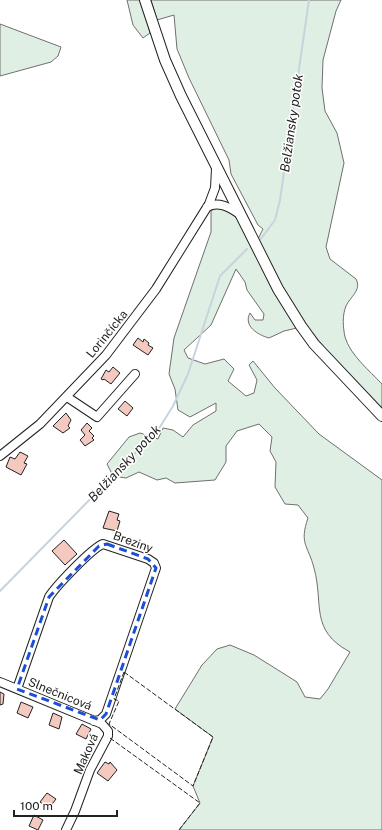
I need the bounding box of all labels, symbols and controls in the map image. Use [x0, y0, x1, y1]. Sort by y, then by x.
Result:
water label: Belžiansky potok [277, 73, 306, 173]
street label: Lorinčícka [84, 307, 130, 361]
water label: Belžiansky potok [85, 422, 164, 505]
street label: Breziny [111, 528, 155, 556]
street label: Slnečnicová [26, 675, 94, 713]
street label: Maková [71, 732, 101, 776]
scale bar [14, 792, 117, 818]
text: 100 m [20, 799, 53, 813]

